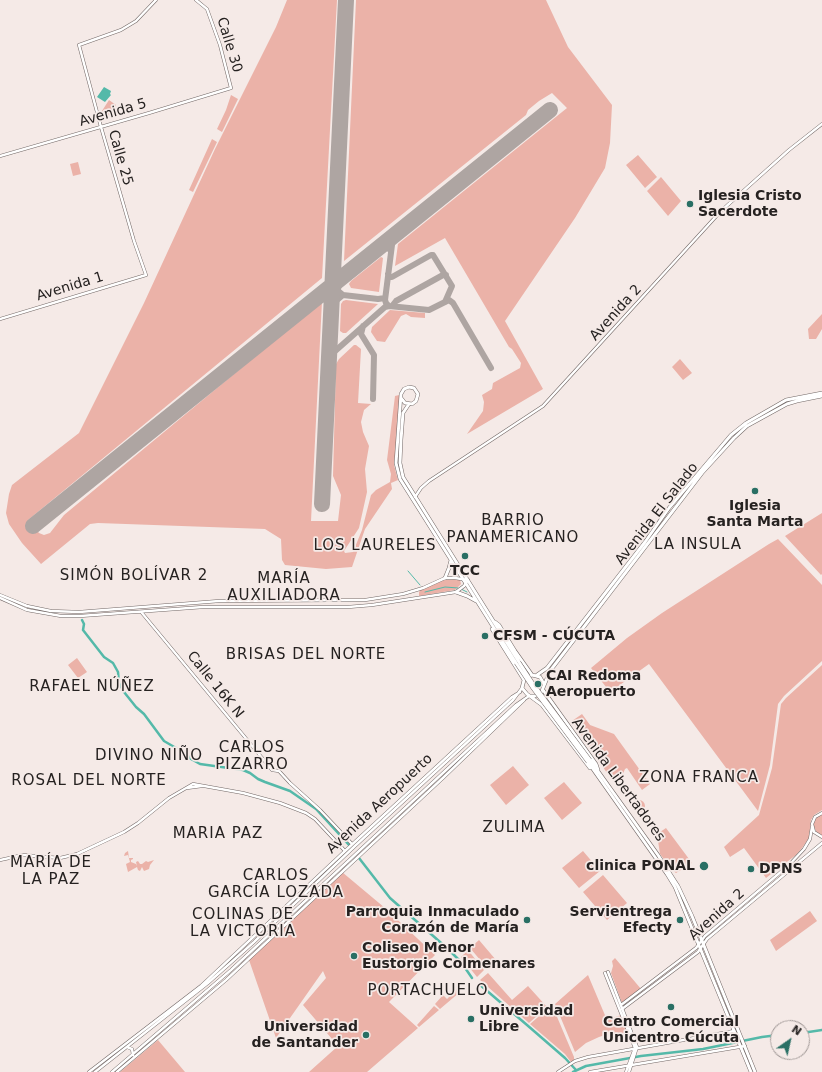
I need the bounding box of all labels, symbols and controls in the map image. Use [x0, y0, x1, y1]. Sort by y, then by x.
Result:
street label: Calle 30 [213, 15, 245, 75]
street label: Avenida 5 [77, 95, 149, 131]
street label: Calle 25 [104, 128, 136, 188]
place label: Iglesia Cristo Sacerdote [698, 188, 802, 220]
marker: Iglesia Cristo Sacerdote [685, 199, 695, 209]
street label: Avenida 1 [34, 269, 106, 305]
street label: Avenida 2 [587, 282, 645, 344]
street label: Avenida El Salado [612, 460, 702, 568]
marker: Iglesia Santa Marta [750, 486, 760, 496]
place label: Iglesia Santa Marta [707, 498, 803, 530]
district label: BARRIO PANAMERICANO [447, 512, 579, 547]
district label: LA INSULA [654, 536, 742, 554]
district label: LOS LAURELES [313, 537, 437, 555]
marker: TCC [460, 551, 470, 561]
place label: TCC [450, 563, 480, 579]
district label: SIMÓN BOLÍVAR 2 [60, 567, 208, 585]
district label: MARÍA AUXILIADORA [227, 570, 341, 605]
place label: CFSM - CÚCUTA [493, 628, 615, 644]
marker: CFSM - CÚCUTA [480, 631, 490, 641]
district label: BRISAS DEL NORTE [226, 646, 386, 664]
street label: Calle 16K N [183, 648, 247, 722]
place label: CAI Redoma Aeropuerto [546, 668, 641, 700]
district label: RAFAEL NÚÑEZ [29, 678, 155, 696]
marker: CAI Redoma Aeropuerto [533, 679, 543, 689]
street label: Avenida Libertadores [568, 715, 668, 845]
district label: CARLOS PIZARRO [215, 739, 289, 774]
district label: DIVINO NIÑO [95, 747, 203, 765]
street label: Avenida Aeropuerto [324, 751, 436, 857]
district label: ZONA FRANCA [639, 769, 759, 787]
district label: ROSAL DEL NORTE [11, 772, 167, 790]
district label: ZULIMA [482, 819, 546, 837]
district label: MARIA PAZ [173, 825, 263, 843]
district label: MARÍA DE LA PAZ [10, 854, 92, 889]
place label: clinica PONAL [586, 858, 695, 874]
marker: clinica PONAL [698, 860, 710, 872]
place label: DPNS [759, 861, 803, 877]
marker: DPNS [746, 864, 756, 874]
district label: CARLOS GARCÍA LOZADA [208, 867, 344, 902]
street label: Avenida 2 [686, 886, 748, 944]
place label: Parroquia Inmaculado Corazón de María [346, 904, 519, 936]
place label: Servientrega Efecty [570, 904, 672, 936]
district label: COLINAS DE LA VICTORIA [190, 906, 296, 941]
marker: Parroquia Inmaculado Corazón de María [522, 915, 532, 925]
marker: Servientrega Efecty [675, 915, 685, 925]
place label: Coliseo Menor Eustorgio Colmenares [362, 940, 535, 972]
marker: Coliseo Menor Eustorgio Colmenares [349, 951, 359, 961]
district label: PORTACHUELO [367, 982, 489, 1000]
marker: Centro Comercial Unicentro Cúcuta [666, 1002, 676, 1012]
place label: Universidad Libre [479, 1003, 573, 1036]
marker: Universidad Libre [466, 1014, 476, 1024]
place label: Centro Comercial Unicentro Cúcuta [603, 1014, 739, 1046]
place label: Universidad de Santander [252, 1019, 358, 1052]
north arrow [770, 1020, 810, 1060]
text: N [789, 1022, 804, 1038]
marker: Universidad de Santander [361, 1030, 371, 1040]

